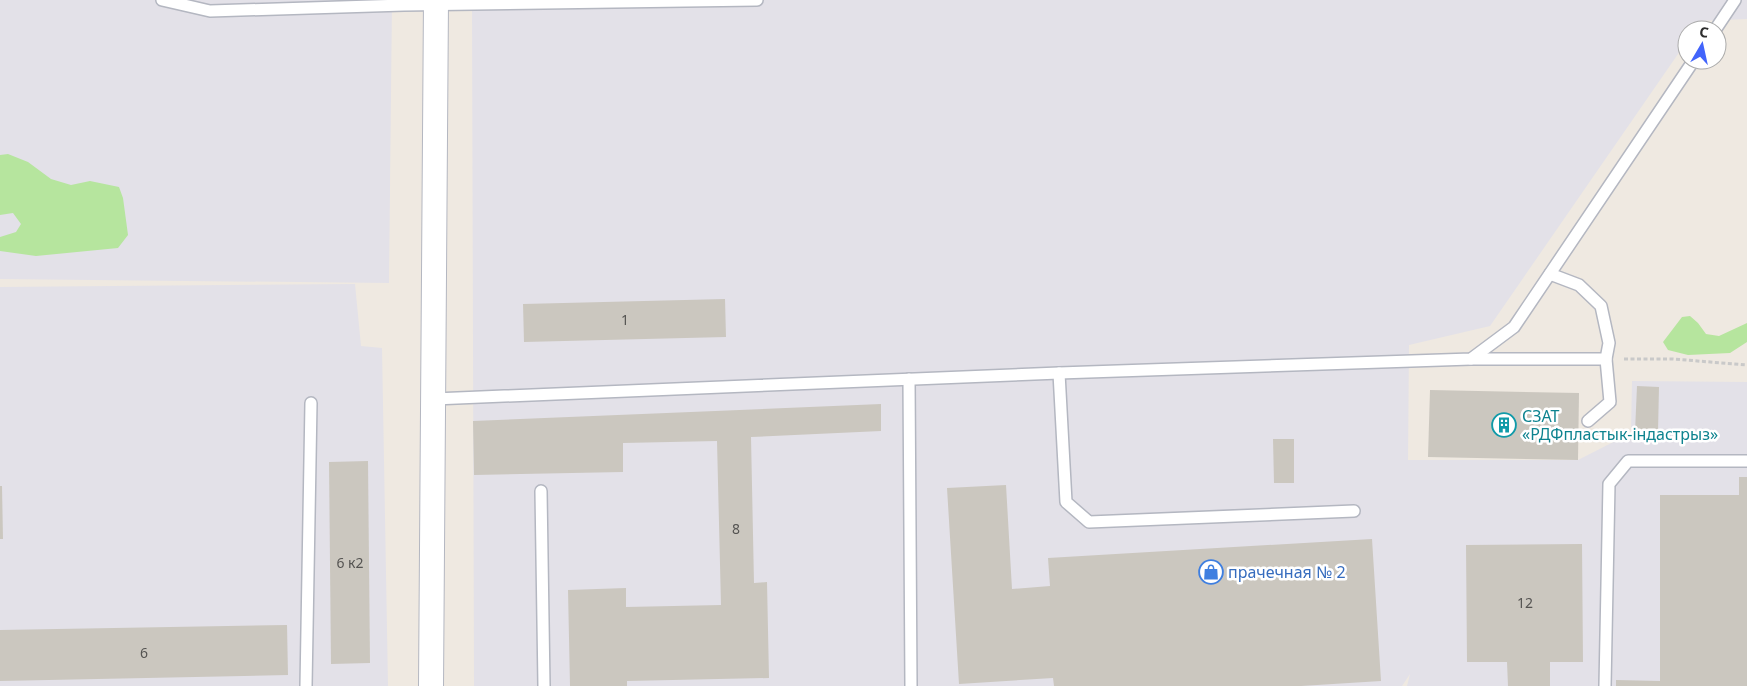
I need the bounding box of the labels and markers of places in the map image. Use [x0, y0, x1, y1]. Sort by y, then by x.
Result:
place label: СЗАТ «РДФпластык-індастрыз» [1522, 405, 1718, 445]
building icon: СЗАТ «РДФпластык-індастрыз» [1491, 412, 1517, 438]
shop icon: прачечная № 2 [1198, 559, 1224, 585]
place label: прачечная № 2 [1228, 561, 1346, 583]

